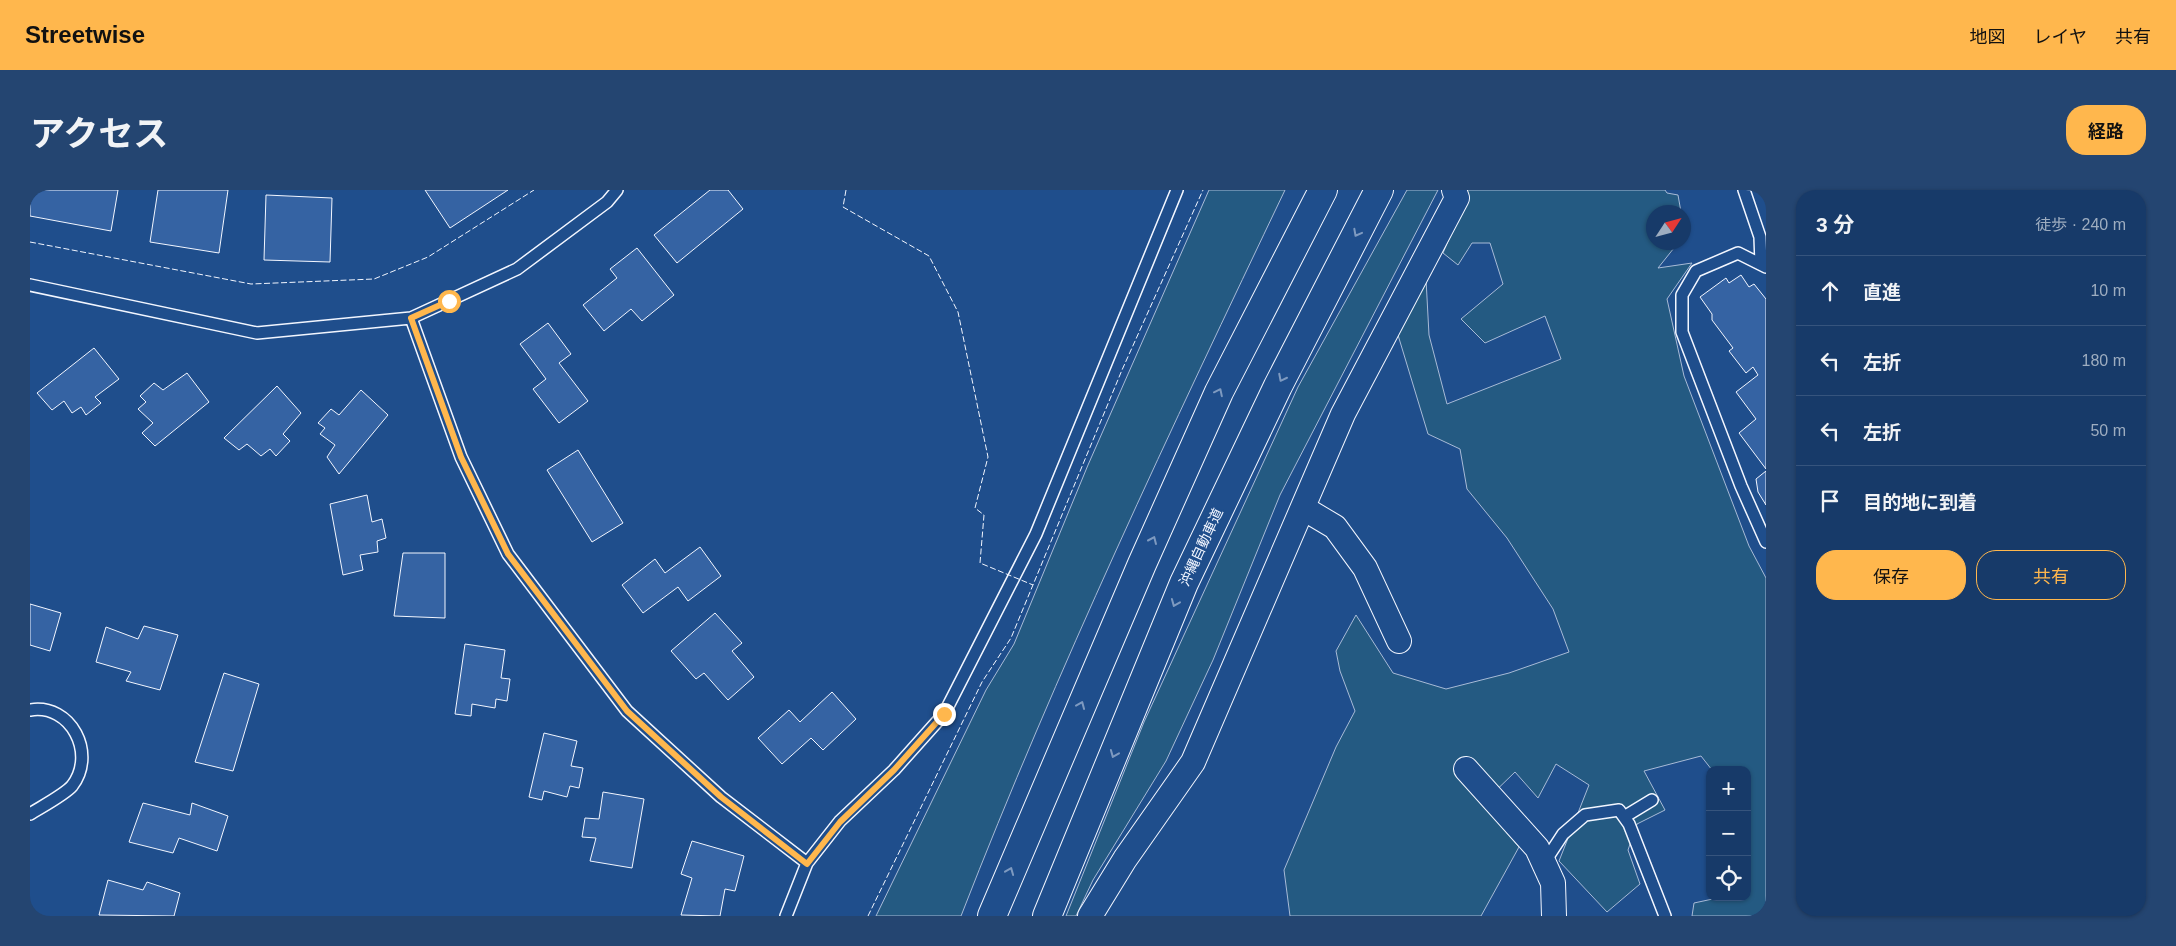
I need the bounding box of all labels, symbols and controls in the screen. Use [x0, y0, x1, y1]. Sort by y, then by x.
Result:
text: Streetwise [25, 21, 145, 48]
text: 地図 [1970, 27, 2006, 47]
text: レイヤ [2034, 27, 2087, 47]
text: 共有 [2115, 27, 2151, 47]
button: 経路 [2066, 105, 2146, 155]
text: アクセス [30, 114, 168, 153]
north arrow [1646, 205, 1691, 250]
text: 3 分 [1816, 213, 1855, 236]
text: 徒歩 · 240 m [2035, 216, 2126, 233]
one-way arrow [1353, 228, 1363, 237]
icon: ahead [1816, 277, 1844, 305]
text: 直進 [1863, 282, 1901, 303]
text: 10 m [2090, 282, 2126, 299]
route start [438, 290, 461, 313]
icon: left [1816, 347, 1844, 375]
text: 左折 [1863, 352, 1901, 373]
text: 180 m [2082, 352, 2126, 369]
one-way arrow [1278, 372, 1288, 381]
one-way arrow [1213, 388, 1223, 397]
icon: left [1816, 417, 1844, 445]
text: 左折 [1863, 422, 1901, 443]
text: 50 m [2090, 422, 2126, 439]
icon: arrive [1816, 487, 1844, 515]
text: 目的地に到着 [1863, 492, 1977, 513]
street label: 沖縄自動車道 [1176, 506, 1226, 588]
one-way arrow [1146, 536, 1157, 545]
button: 保存 [1816, 550, 1966, 600]
button: 共有 [1976, 550, 2126, 600]
one-way arrow [1171, 599, 1181, 607]
one-way arrow [1075, 701, 1086, 710]
route end [933, 703, 956, 726]
one-way arrow [1110, 749, 1121, 758]
map controls [1706, 766, 1751, 901]
button: + [1706, 766, 1751, 811]
button: − [1706, 811, 1751, 856]
button: locate [1706, 856, 1751, 901]
one-way arrow [1004, 867, 1015, 876]

